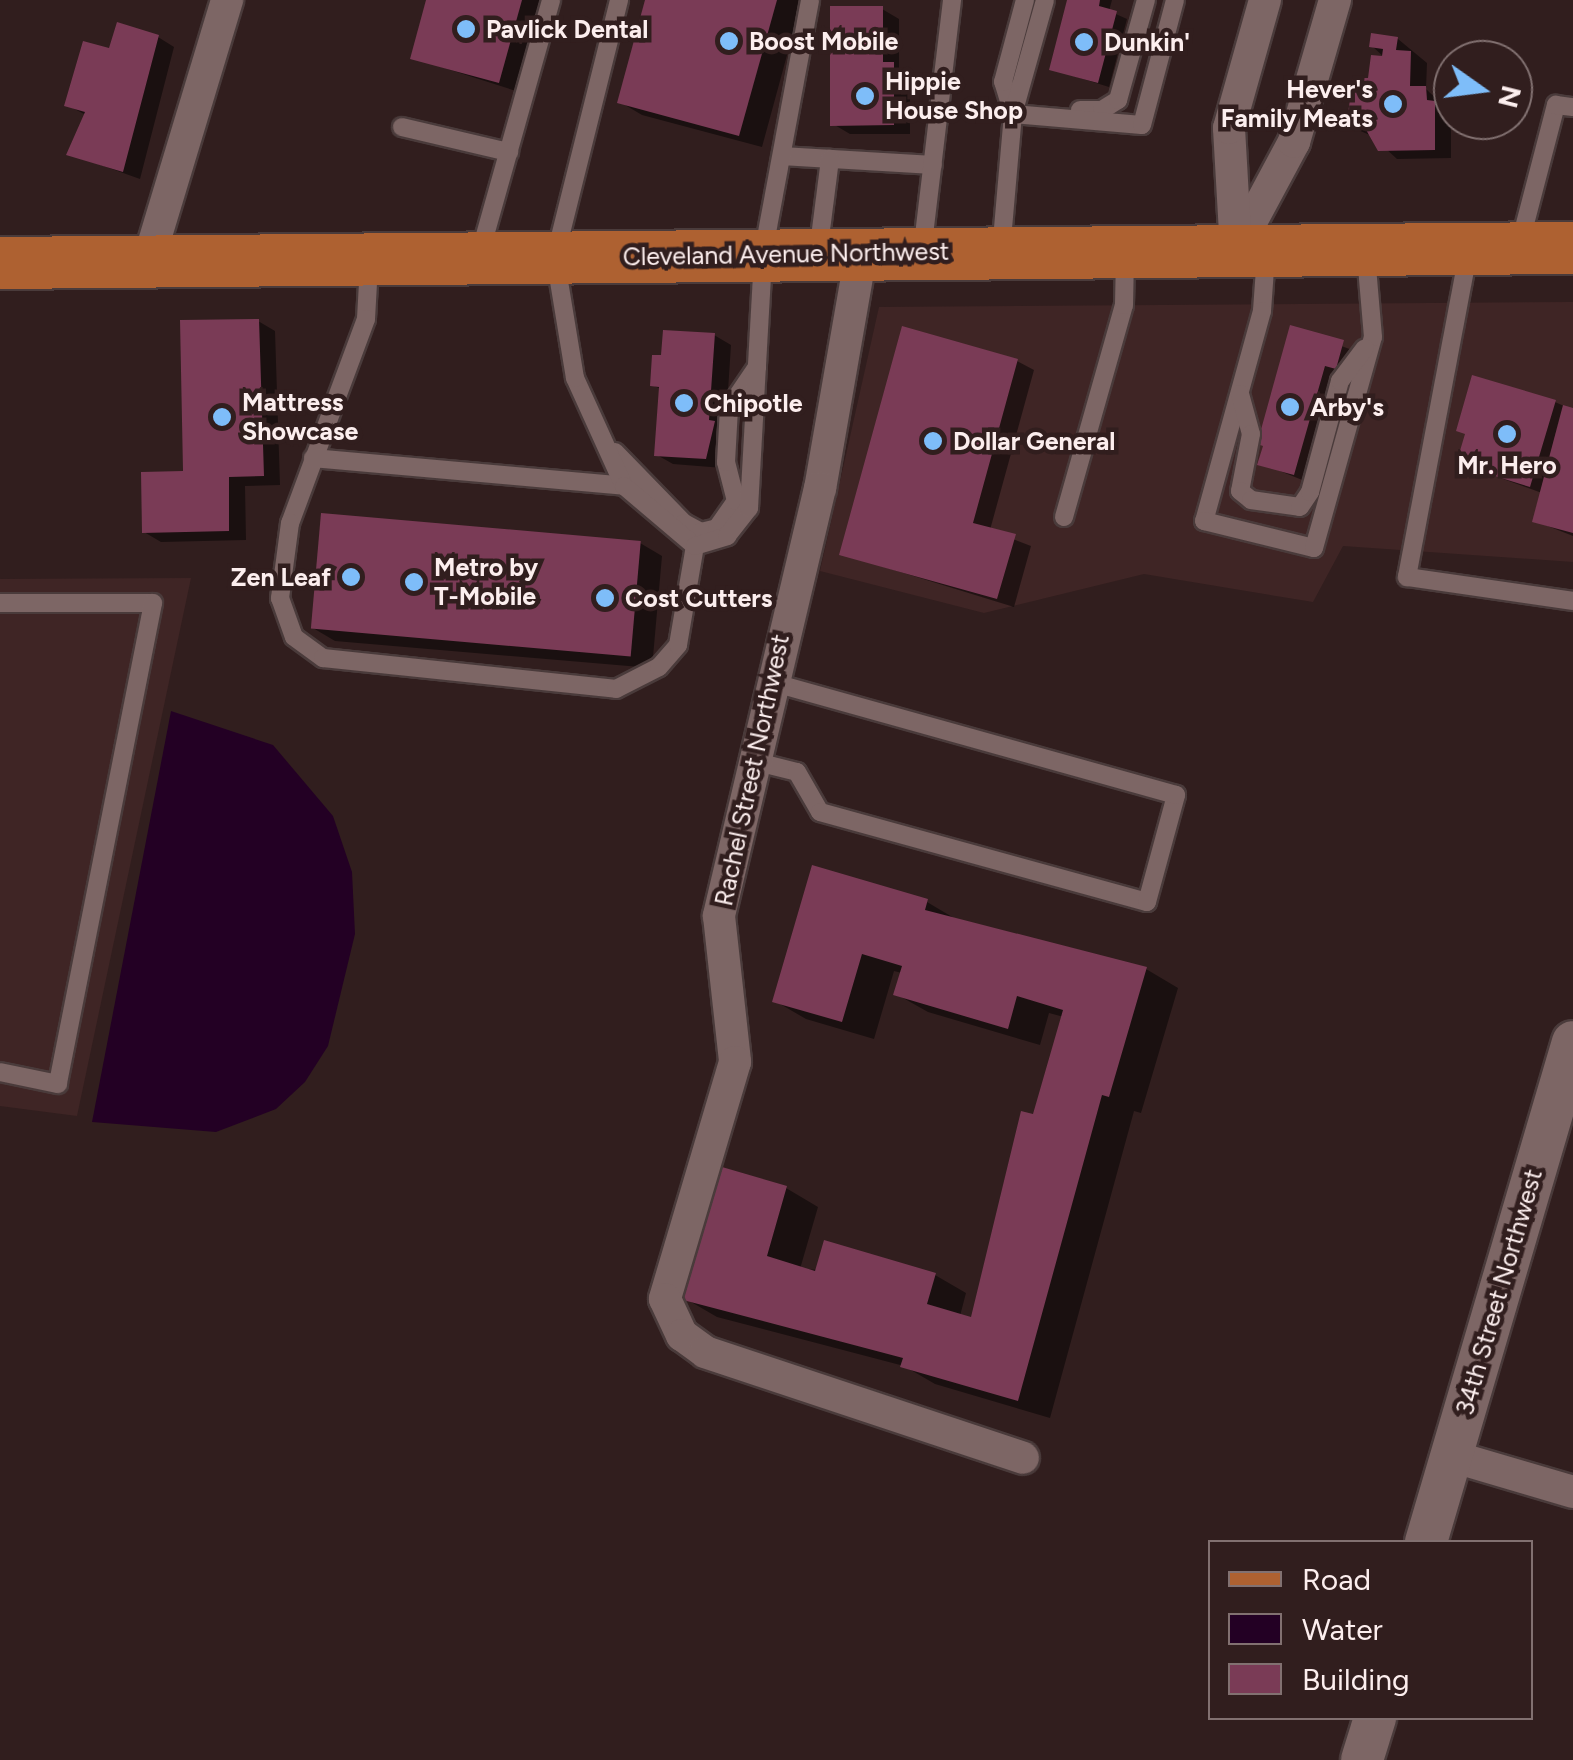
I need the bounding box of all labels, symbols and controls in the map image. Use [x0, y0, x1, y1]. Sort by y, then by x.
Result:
place label: Pavlick Dental [486, 14, 648, 44]
marker: Pavlick Dental [455, 18, 477, 40]
place label: Boost Mobile [749, 26, 898, 56]
place label: Dunkin' [1104, 27, 1190, 57]
marker: Boost Mobile [718, 30, 740, 52]
marker: Dunkin' [1073, 31, 1095, 53]
north arrow [1433, 40, 1533, 140]
place label: Hippie House Shop [885, 67, 1023, 126]
place label: Hever's Family Meats [1221, 75, 1373, 134]
text: N [1491, 82, 1529, 111]
marker: Hippie House Shop [854, 85, 876, 107]
marker: Hever's Family Meats [1382, 93, 1404, 115]
street label: Cleveland Avenue Northwest [623, 236, 949, 272]
place label: Mattress Showcase [242, 388, 358, 447]
place label: Chipotle [704, 388, 803, 418]
marker: Chipotle [673, 392, 695, 414]
place label: Arby's [1310, 392, 1384, 422]
marker: Arby's [1279, 396, 1301, 418]
marker: Mattress Showcase [211, 406, 233, 428]
marker: Mr. Hero [1496, 423, 1518, 445]
place label: Dollar General [953, 426, 1115, 456]
marker: Dollar General [922, 430, 944, 452]
place label: Mr. Hero [1457, 450, 1557, 480]
place label: Metro by T-Mobile [434, 553, 538, 612]
place label: Zen Leaf [231, 562, 331, 592]
marker: Zen Leaf [340, 566, 362, 588]
marker: Metro by T-Mobile [403, 571, 425, 593]
place label: Cost Cutters [625, 583, 772, 613]
marker: Cost Cutters [594, 587, 616, 609]
street label: Rachel Street Northwest [709, 631, 795, 909]
street label: 34th Street Northwest [1450, 1166, 1548, 1418]
legend [1208, 1540, 1533, 1720]
text: Road [1302, 1561, 1371, 1598]
text: Water [1302, 1611, 1383, 1648]
text: Building [1302, 1661, 1410, 1698]

